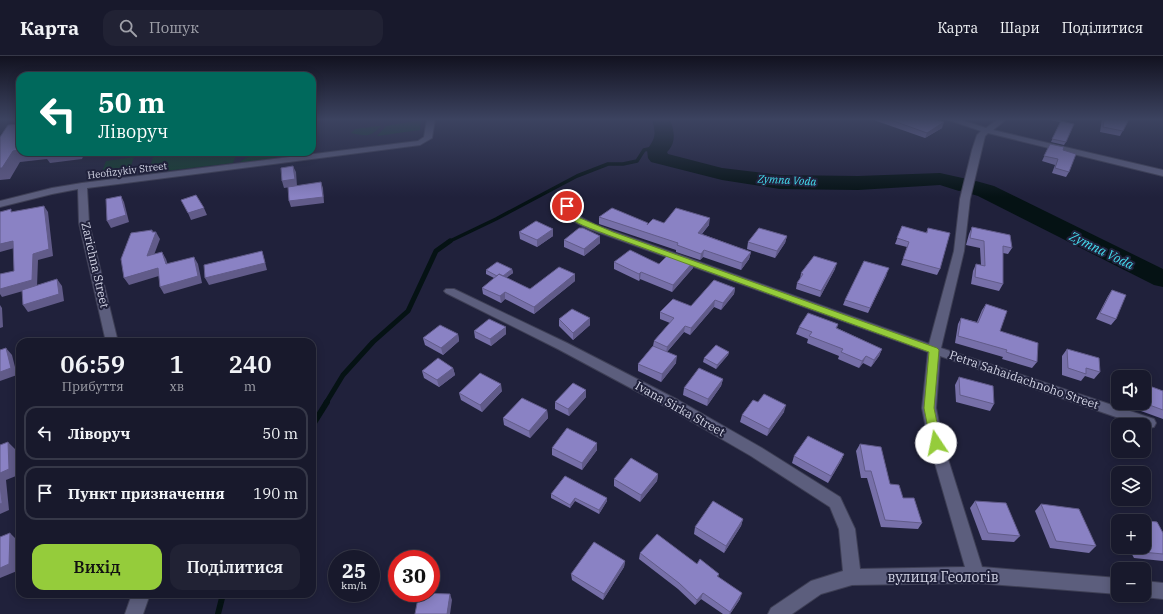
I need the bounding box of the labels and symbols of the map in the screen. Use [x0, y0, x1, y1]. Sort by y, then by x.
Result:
street label: Heofizykiv Street [86, 159, 168, 182]
water label: Zymna Voda [756, 171, 817, 189]
pin [550, 189, 584, 223]
street label: Zarichna Street [78, 220, 113, 309]
water label: Zymna Voda [1066, 227, 1137, 273]
street label: Petra Sahaidachnoho Street [948, 347, 1101, 412]
street label: Ivana Sirka Street [633, 378, 728, 439]
position arrow [915, 422, 957, 464]
speed limit sign: 30 [388, 550, 440, 602]
street label: вулиця Геологів [888, 568, 999, 586]

